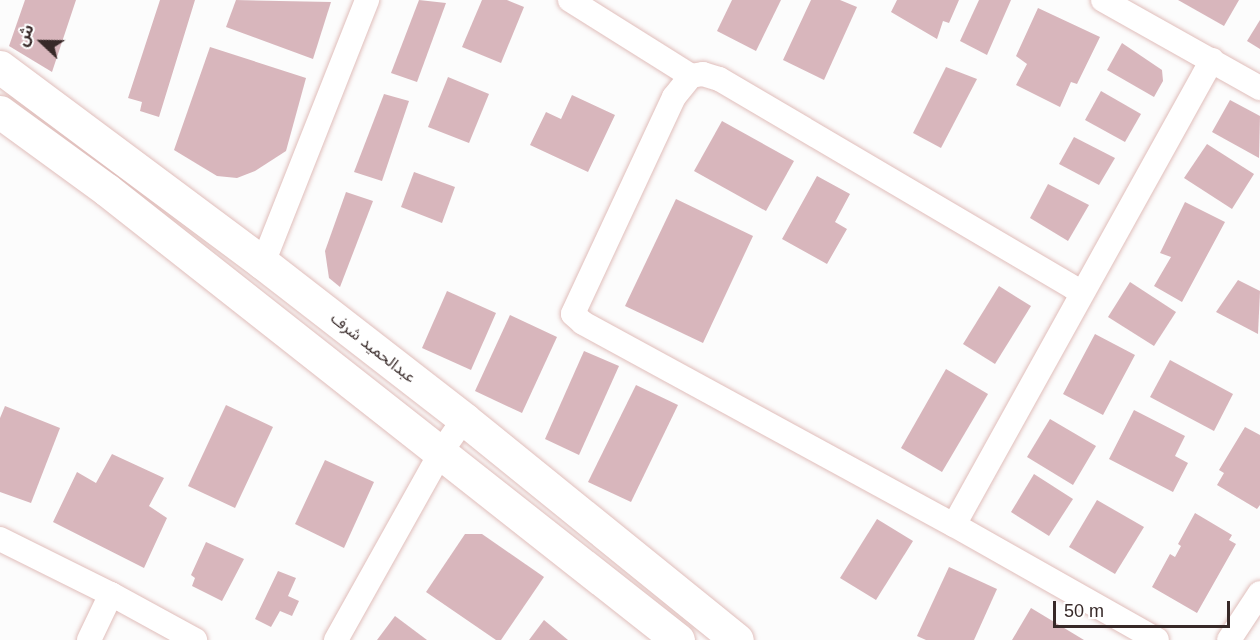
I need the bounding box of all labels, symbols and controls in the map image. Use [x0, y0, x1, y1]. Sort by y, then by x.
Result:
north arrow [12, 12, 72, 72]
text: ش [13, 22, 37, 48]
street label: عبدالحميد شرف [327, 309, 419, 387]
scale bar [1056, 589, 1233, 627]
text: 50 m [1064, 601, 1104, 621]

